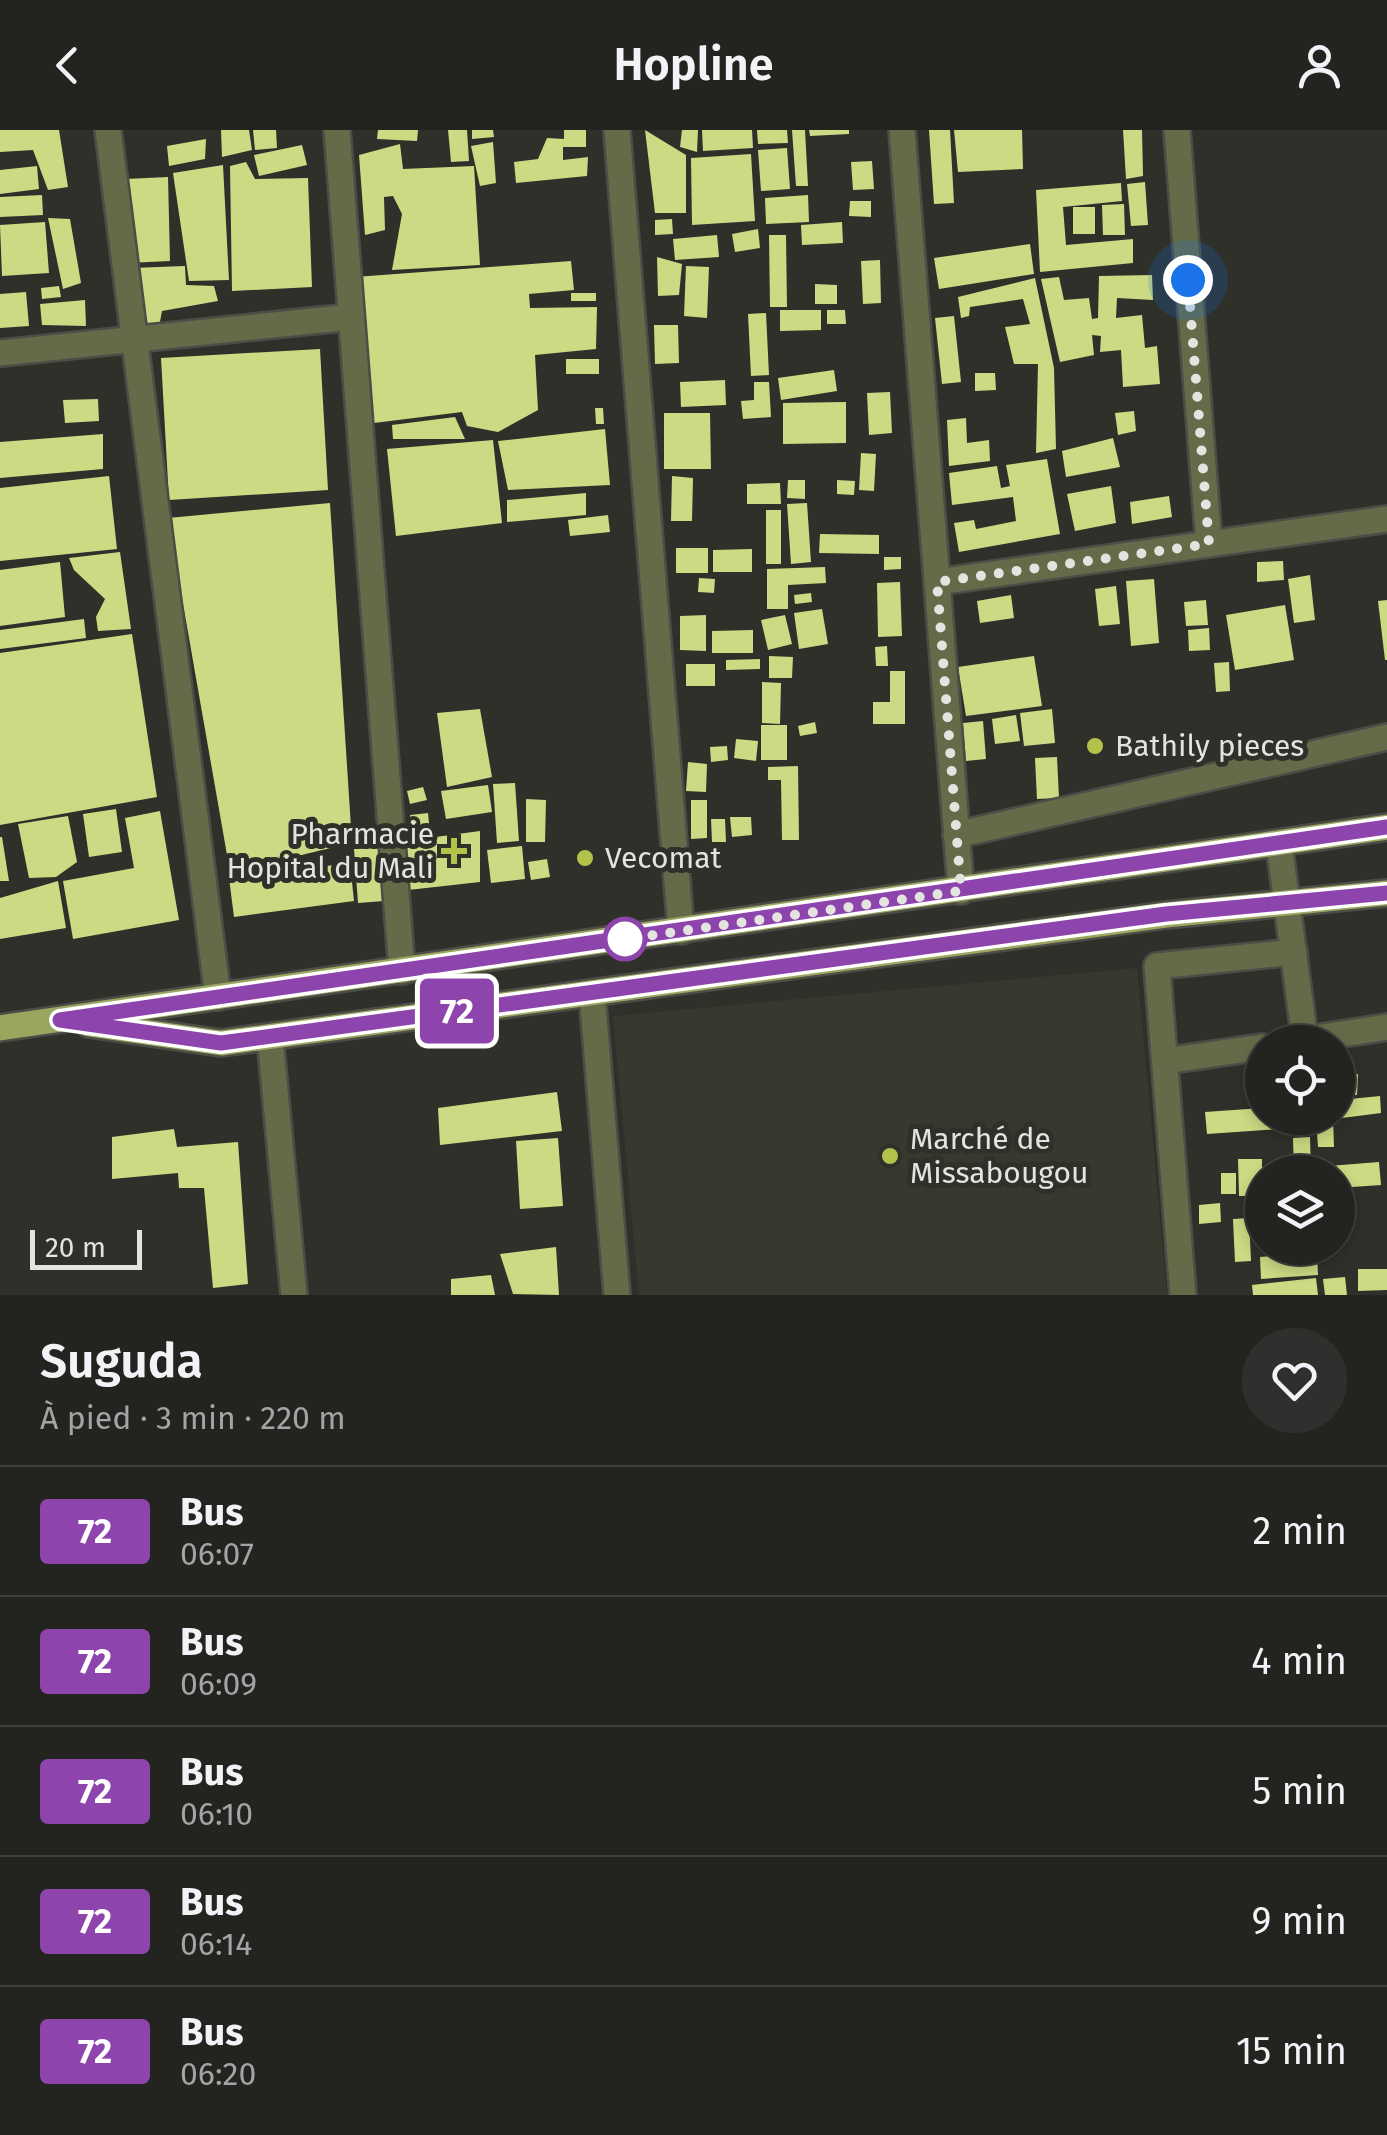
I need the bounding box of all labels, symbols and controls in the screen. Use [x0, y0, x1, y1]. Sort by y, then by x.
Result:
icon: back [40, 38, 95, 93]
text: Hopline [613, 38, 774, 92]
icon: person [1292, 38, 1347, 93]
your location [1163, 255, 1213, 305]
place label: Bathily pieces [1115, 728, 1304, 764]
marker: Bathily pieces [1084, 735, 1106, 757]
place label: Pharmacie Hopital du Mali [226, 816, 434, 886]
marker: Pharmacie Hopital du Mali [443, 840, 465, 862]
place label: Vecomat [605, 840, 722, 876]
marker: Vecomat [574, 847, 596, 869]
unlabelled marker [604, 918, 646, 960]
line badge: 72 [412, 978, 502, 1044]
text: 72 [440, 990, 474, 1032]
map controls [1245, 1025, 1355, 1265]
button: locate [1245, 1025, 1355, 1135]
place label: Marché de Missabougou [910, 1121, 1088, 1191]
marker: Marché de Missabougou [879, 1145, 901, 1167]
button: layers [1245, 1155, 1355, 1265]
scale bar [30, 1225, 142, 1270]
text: 20 m [45, 1231, 106, 1264]
button: heart [1242, 1328, 1347, 1433]
text: Suguda [40, 1332, 203, 1390]
text: À pied · 3 min · 220 m [40, 1399, 346, 1437]
text: Bus [180, 1489, 244, 1535]
text: 2 min [1253, 1508, 1347, 1554]
text: 72 [78, 1510, 112, 1552]
text: 06:07 [180, 1535, 254, 1573]
text: Bus [180, 1619, 244, 1665]
text: 4 min [1251, 1638, 1347, 1684]
text: 72 [78, 1640, 112, 1682]
text: 06:09 [180, 1665, 257, 1703]
text: Bus [180, 1749, 244, 1795]
text: 5 min [1252, 1768, 1347, 1814]
text: 72 [78, 1770, 112, 1812]
text: 06:10 [180, 1795, 253, 1833]
text: Bus [180, 1879, 244, 1925]
text: 9 min [1251, 1898, 1347, 1944]
text: 72 [78, 1900, 112, 1942]
text: 06:14 [180, 1925, 252, 1963]
text: Bus [180, 2009, 244, 2055]
text: 15 min [1236, 2028, 1347, 2074]
text: 72 [78, 2030, 112, 2072]
text: 06:20 [180, 2055, 256, 2093]

